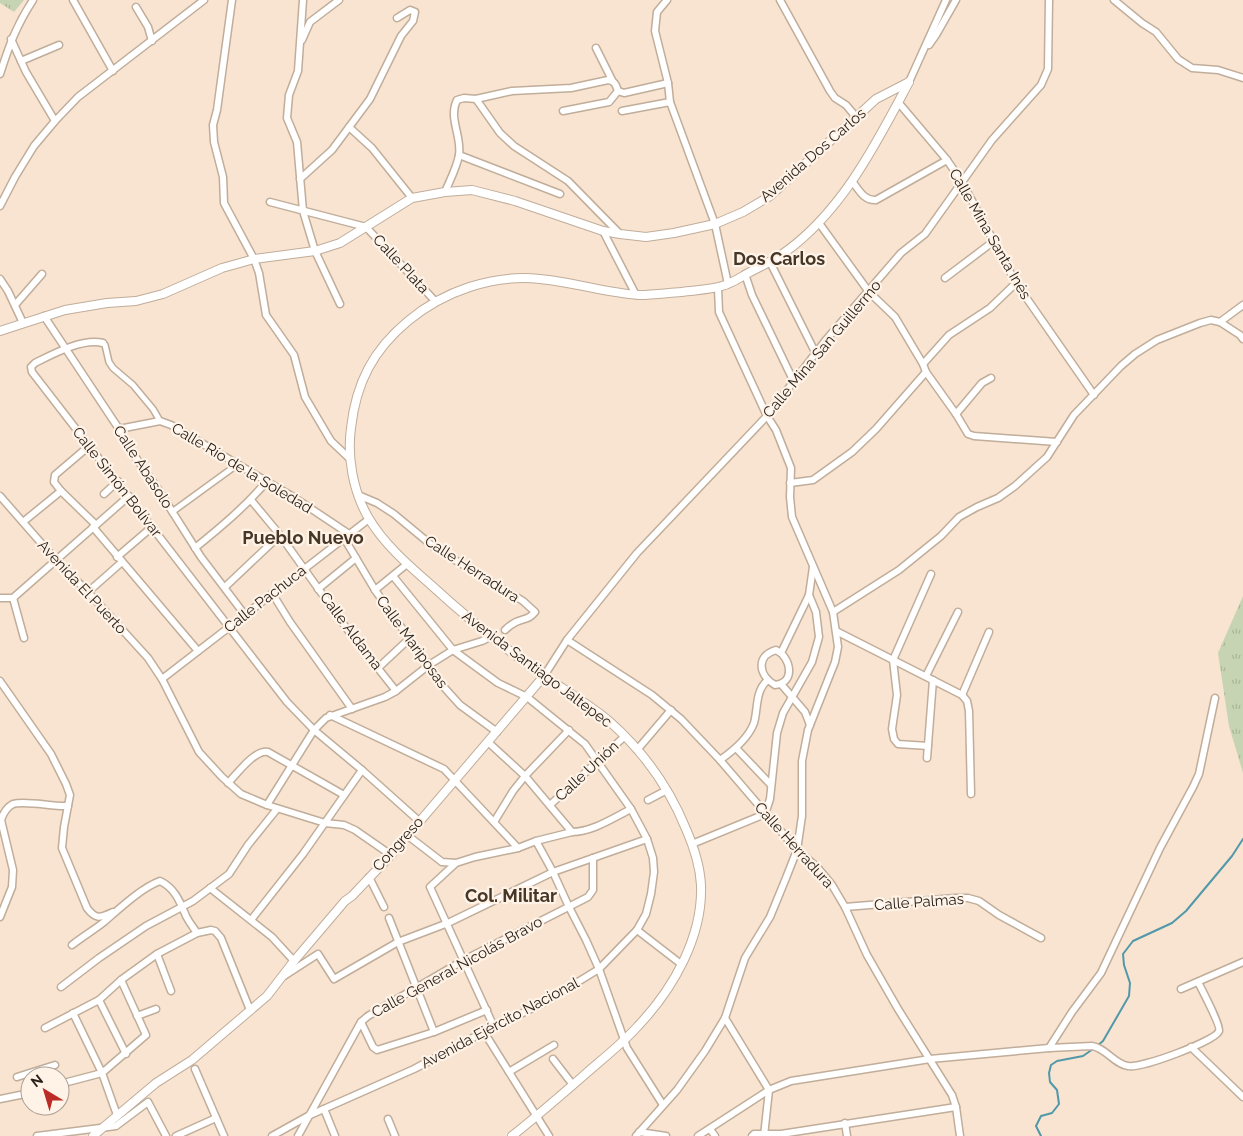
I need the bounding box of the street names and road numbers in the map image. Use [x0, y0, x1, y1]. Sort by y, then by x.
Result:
street label: Avenida Dos Carlos [756, 104, 870, 206]
street label: Calle Mina Santa Inés [945, 165, 1035, 303]
street label: Calle Plata [369, 231, 433, 297]
street label: Calle Mina San Guillermo [759, 276, 885, 421]
street label: Calle Río de la Soledad [168, 419, 316, 517]
street label: Calle Abasolo [109, 422, 177, 512]
street label: Calle Simón Bolívar [69, 423, 166, 541]
street label: Calle Herradura [421, 532, 523, 606]
street label: Avenida El Puerto [34, 536, 130, 638]
street label: Calle Pachuca [220, 561, 310, 637]
street label: Calle Aldama [316, 589, 386, 673]
street label: Calle Mariposas [372, 592, 452, 692]
street label: Avenida Santiago Jaltepec [459, 607, 615, 731]
street label: Calle Unión [552, 737, 622, 805]
street label: Calle Herradura [751, 798, 837, 892]
street label: Congreso [369, 813, 427, 875]
street label: Calle Palmas [873, 890, 965, 914]
street label: Calle General Nicolás Bravo [369, 912, 546, 1021]
street label: Avenida Ejército Nacional [418, 973, 583, 1072]

